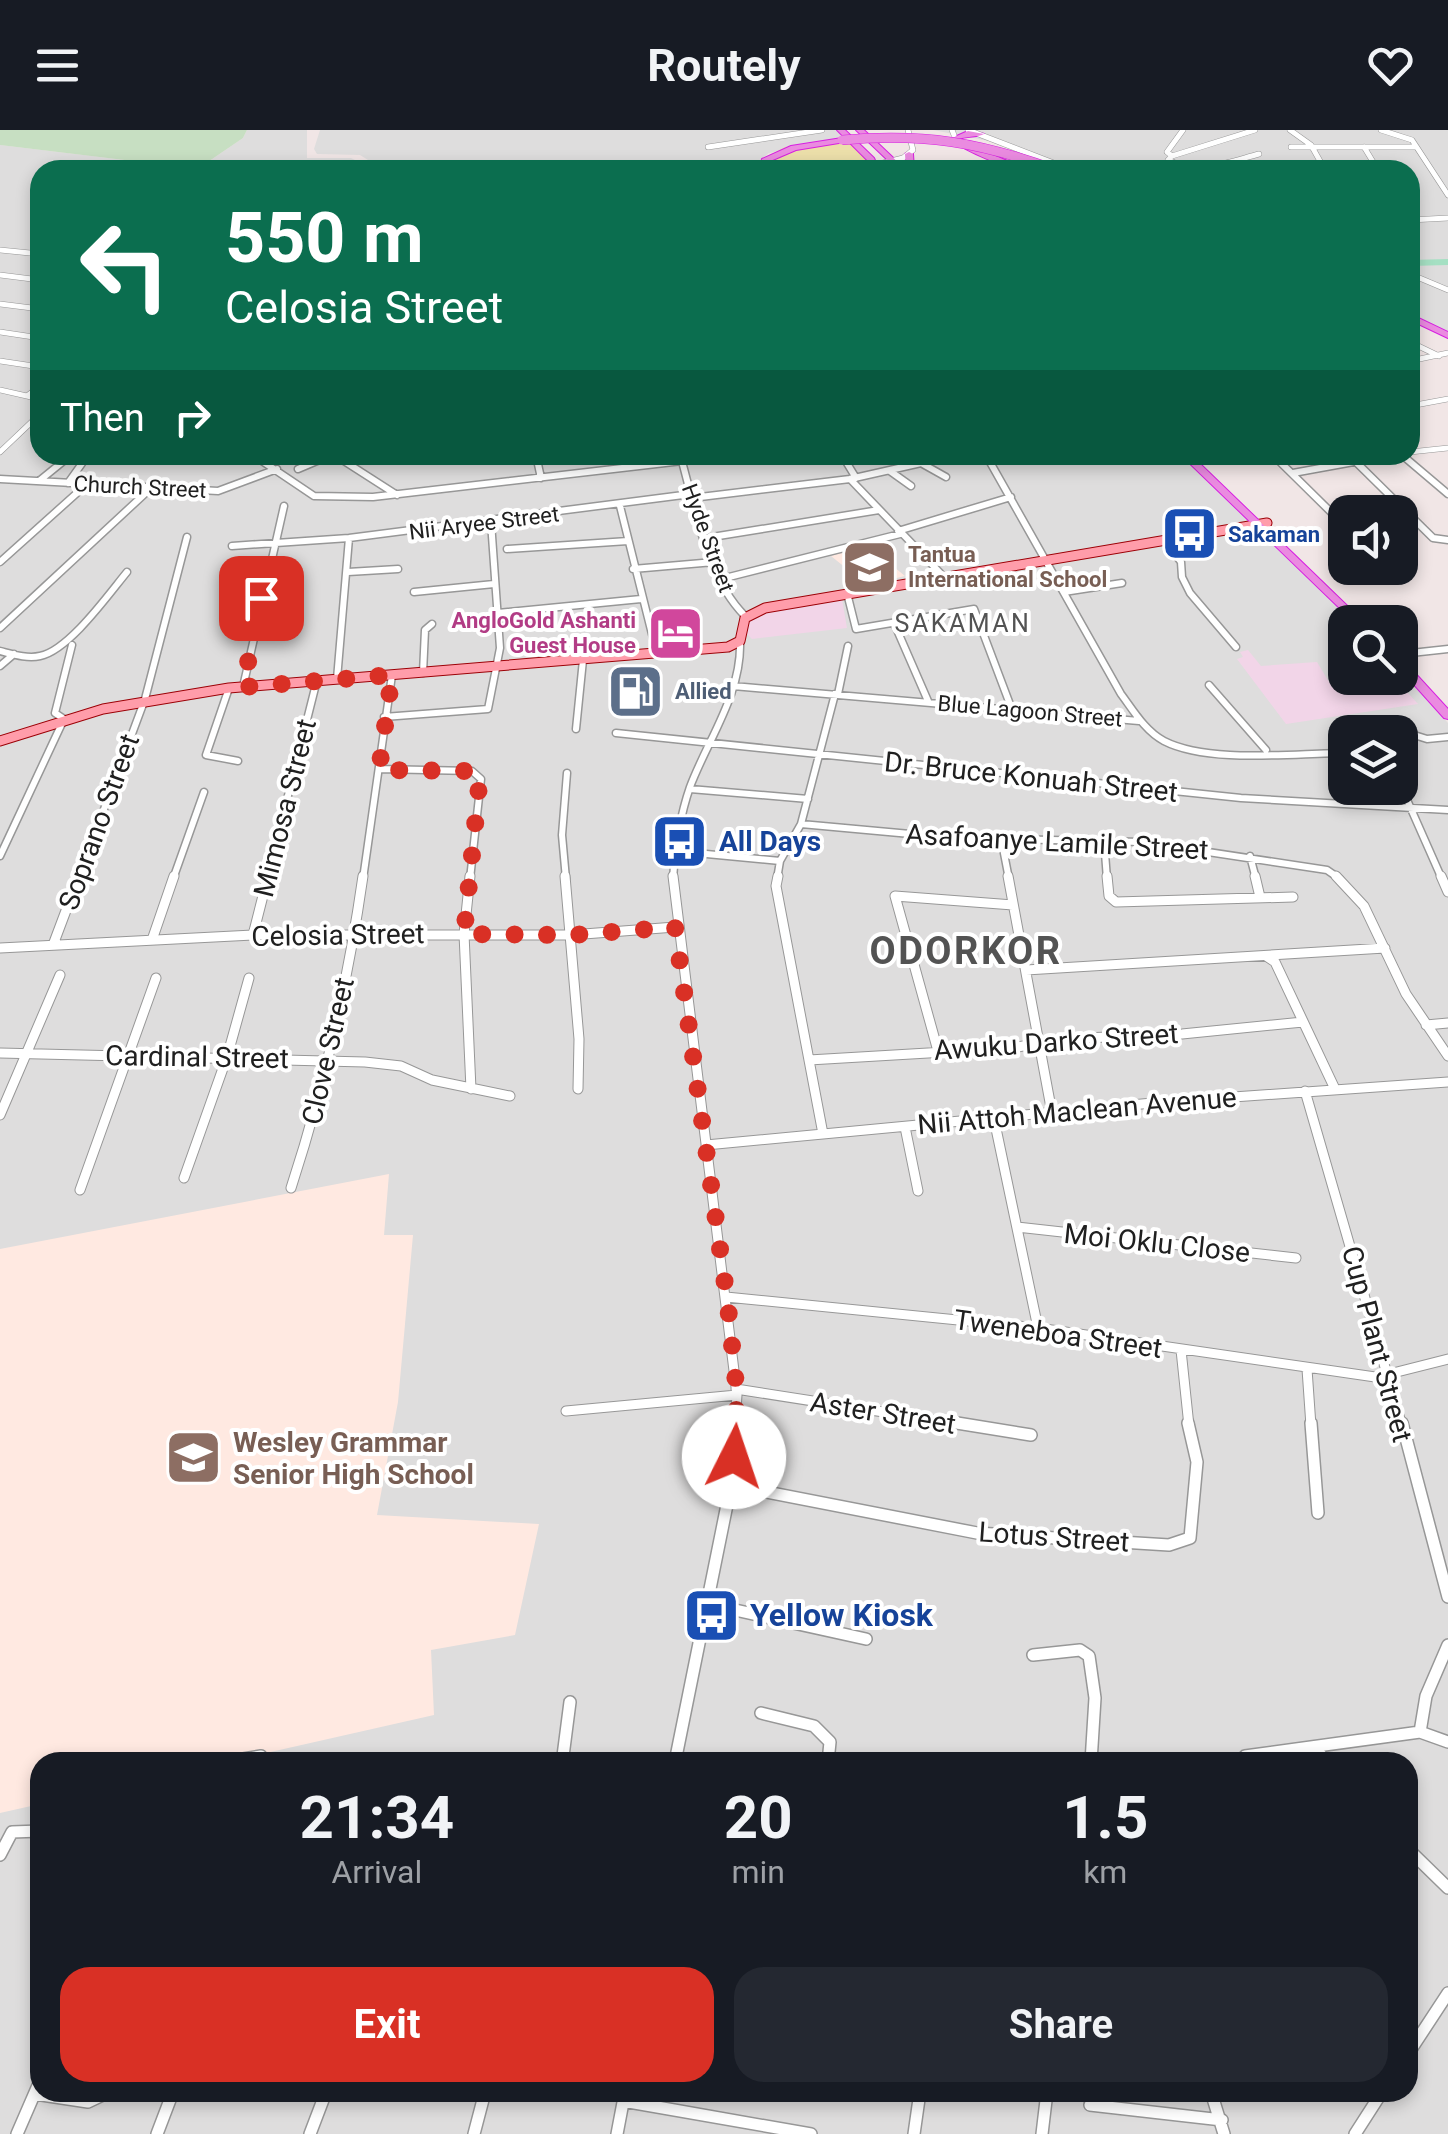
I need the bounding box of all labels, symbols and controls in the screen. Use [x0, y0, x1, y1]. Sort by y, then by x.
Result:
icon: menu [30, 38, 85, 93]
icon: heart [1363, 38, 1418, 93]
text: Routely [647, 39, 801, 92]
text: 550 m [225, 197, 424, 279]
icon: left [60, 200, 190, 330]
text: Celosia Street [225, 281, 503, 334]
icon: right [165, 390, 220, 445]
text: Then [60, 396, 145, 440]
street label: Church Street [73, 471, 207, 503]
street label: Hyde Street [677, 480, 739, 596]
map controls [1328, 495, 1418, 805]
button: sound [1328, 495, 1418, 585]
street label: Nii Aryee Street [408, 501, 560, 545]
bus stop icon: Sakaman [1159, 504, 1219, 564]
place label: Sakaman [1228, 522, 1320, 547]
school or university icon: Tantua International School [839, 537, 899, 597]
place label: Tantua International School [908, 542, 1107, 592]
pin [219, 556, 304, 641]
icon: arrive [234, 571, 289, 626]
hotel icon: AngloGold Ashanti Guest House [645, 603, 705, 663]
button: search [1328, 605, 1418, 695]
place label: AngloGold Ashanti Guest House [452, 608, 636, 658]
district label: SAKAMAN [895, 609, 1031, 638]
fuel station icon: Allied [606, 661, 666, 721]
place label: Allied [675, 679, 732, 704]
street label: Blue Lagoon Street [937, 690, 1123, 732]
button: layers [1328, 715, 1418, 805]
street label: Mimosa Street [247, 716, 323, 900]
street label: Soprano Street [52, 730, 146, 914]
street label: Dr. Bruce Konuah Street [883, 745, 1179, 809]
bus stop icon: All Days [650, 811, 710, 871]
street label: Asafoanye Lamile Street [905, 818, 1209, 866]
place label: All Days [719, 825, 821, 858]
street label: Celosia Street [251, 917, 425, 953]
district label: ODORKOR [869, 929, 1063, 973]
street label: Clove Street [295, 974, 361, 1128]
street label: Awuku Darko Street [933, 1017, 1179, 1067]
street label: Cardinal Street [105, 1039, 289, 1075]
street label: Nii Attoh Maclean Avenue [916, 1081, 1238, 1141]
street label: Moi Oklu Close [1062, 1217, 1252, 1269]
street label: Cup Plant Street [1335, 1242, 1419, 1446]
street label: Tweneboa Street [952, 1303, 1164, 1365]
street label: Aster Street [808, 1385, 958, 1441]
position arrow [682, 1405, 786, 1509]
place label: Wesley Grammar Senior High School [233, 1426, 474, 1491]
school or university icon: Wesley Grammar Senior High School [164, 1428, 224, 1488]
street label: Lotus Street [978, 1515, 1130, 1559]
bus stop icon: Yellow Kiosk [681, 1585, 741, 1645]
place label: Yellow Kiosk [750, 1596, 934, 1634]
text: 21:34 [300, 1782, 454, 1853]
text: 20 [724, 1782, 793, 1853]
text: 1.5 [1062, 1782, 1148, 1853]
text: Arrival [331, 1853, 422, 1891]
text: min [731, 1853, 785, 1891]
text: km [1083, 1853, 1127, 1891]
button: Exit [60, 1967, 714, 2082]
button: Share [734, 1967, 1388, 2082]

